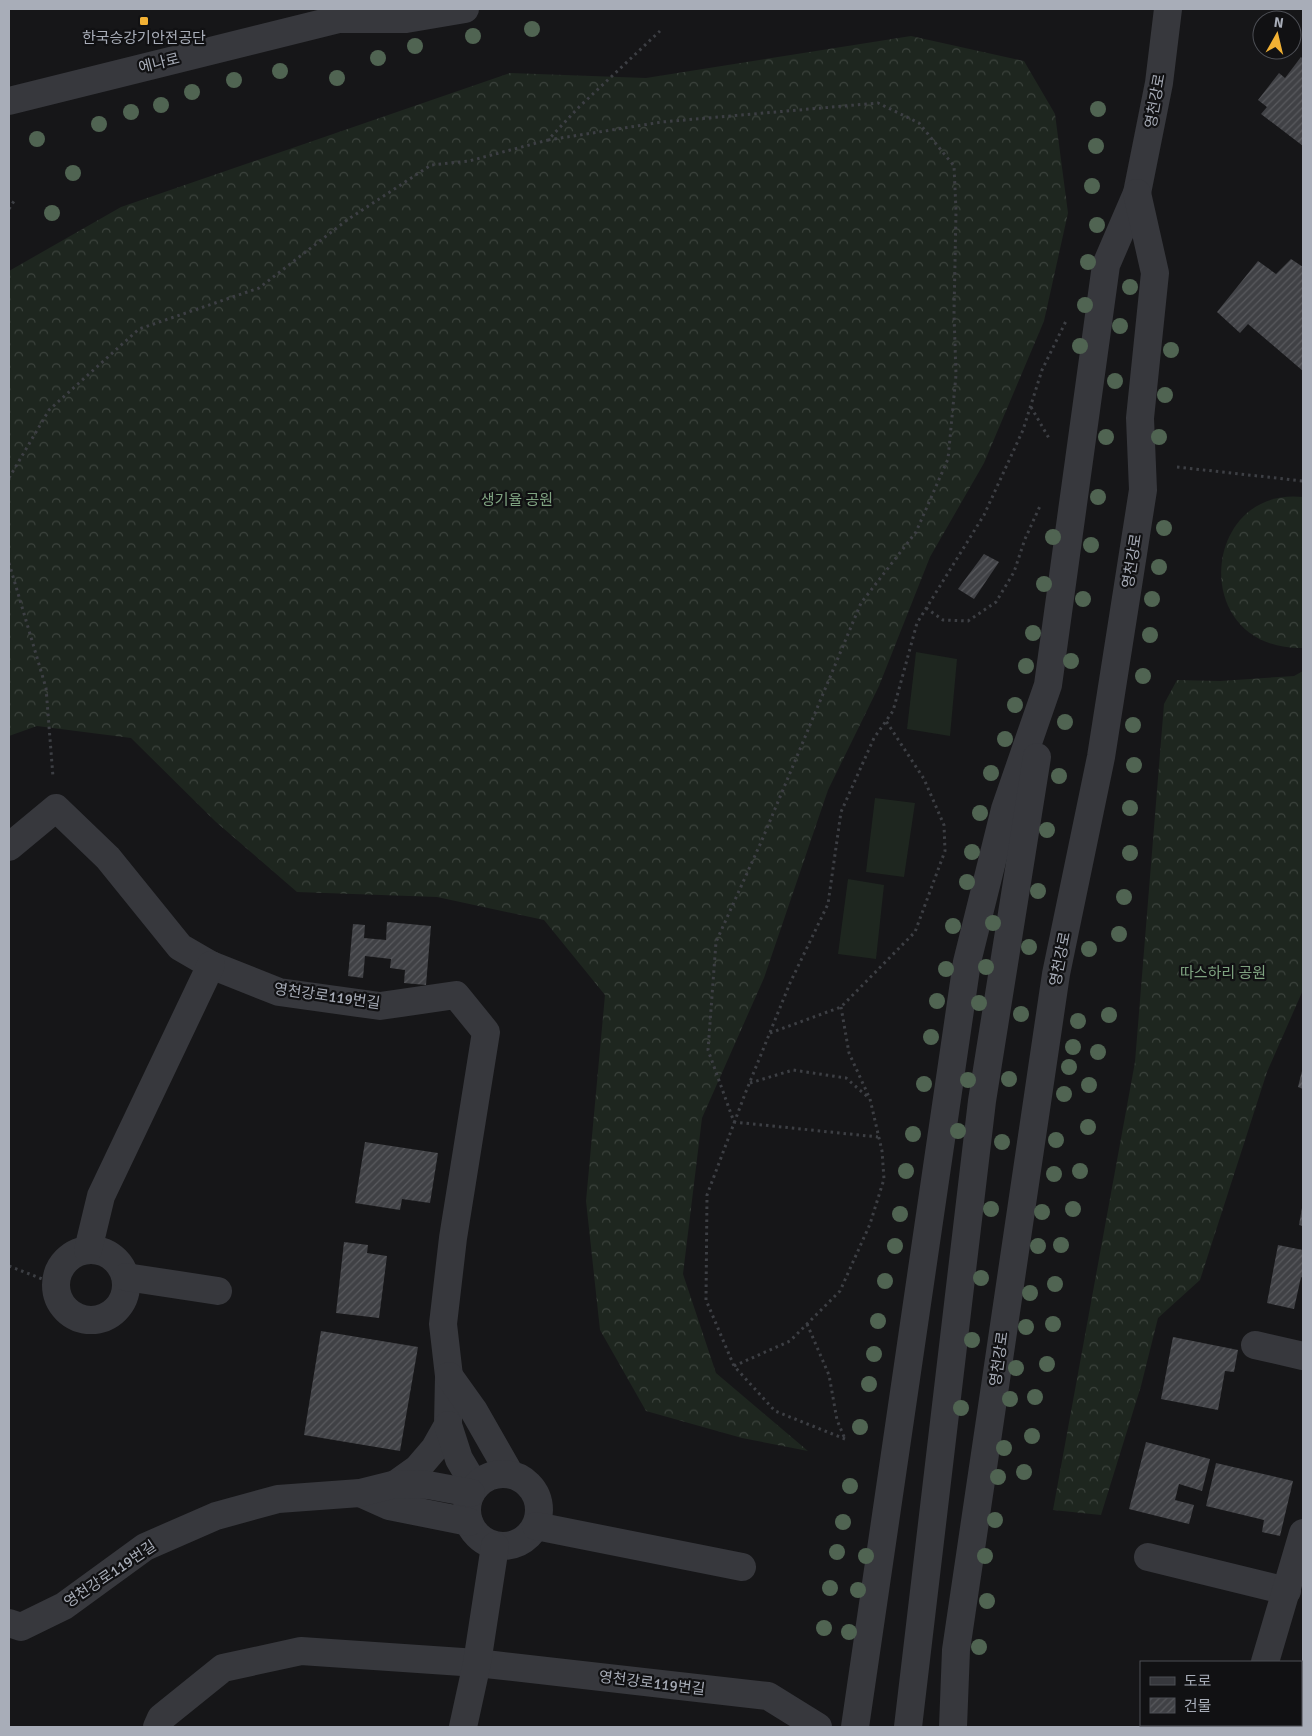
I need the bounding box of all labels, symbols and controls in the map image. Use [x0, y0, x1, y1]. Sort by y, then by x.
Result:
north arrow [1252, 10, 1302, 60]
text: N [1273, 14, 1285, 32]
marker: 한국승강기안전공단 [138, 15, 150, 27]
place label: 한국승강기안전공단 [82, 29, 206, 47]
street label: 에나로 [137, 49, 181, 77]
street label: 영천강로 [1141, 72, 1169, 130]
park label: 생기율 공원 [481, 491, 553, 509]
street label: 영천강로 [1119, 532, 1145, 590]
street label: 영천강로 [1046, 930, 1074, 988]
park label: 따스하리 공원 [1180, 964, 1266, 982]
street label: 영천강로119번길 [273, 980, 381, 1012]
street label: 영천강로 [986, 1330, 1012, 1388]
street label: 영천강로119번길 [61, 1537, 159, 1611]
legend [1140, 1661, 1302, 1726]
street label: 영천강로119번길 [598, 1668, 706, 1698]
text: 도로 [1184, 1672, 1212, 1690]
text: 건물 [1184, 1697, 1212, 1715]

